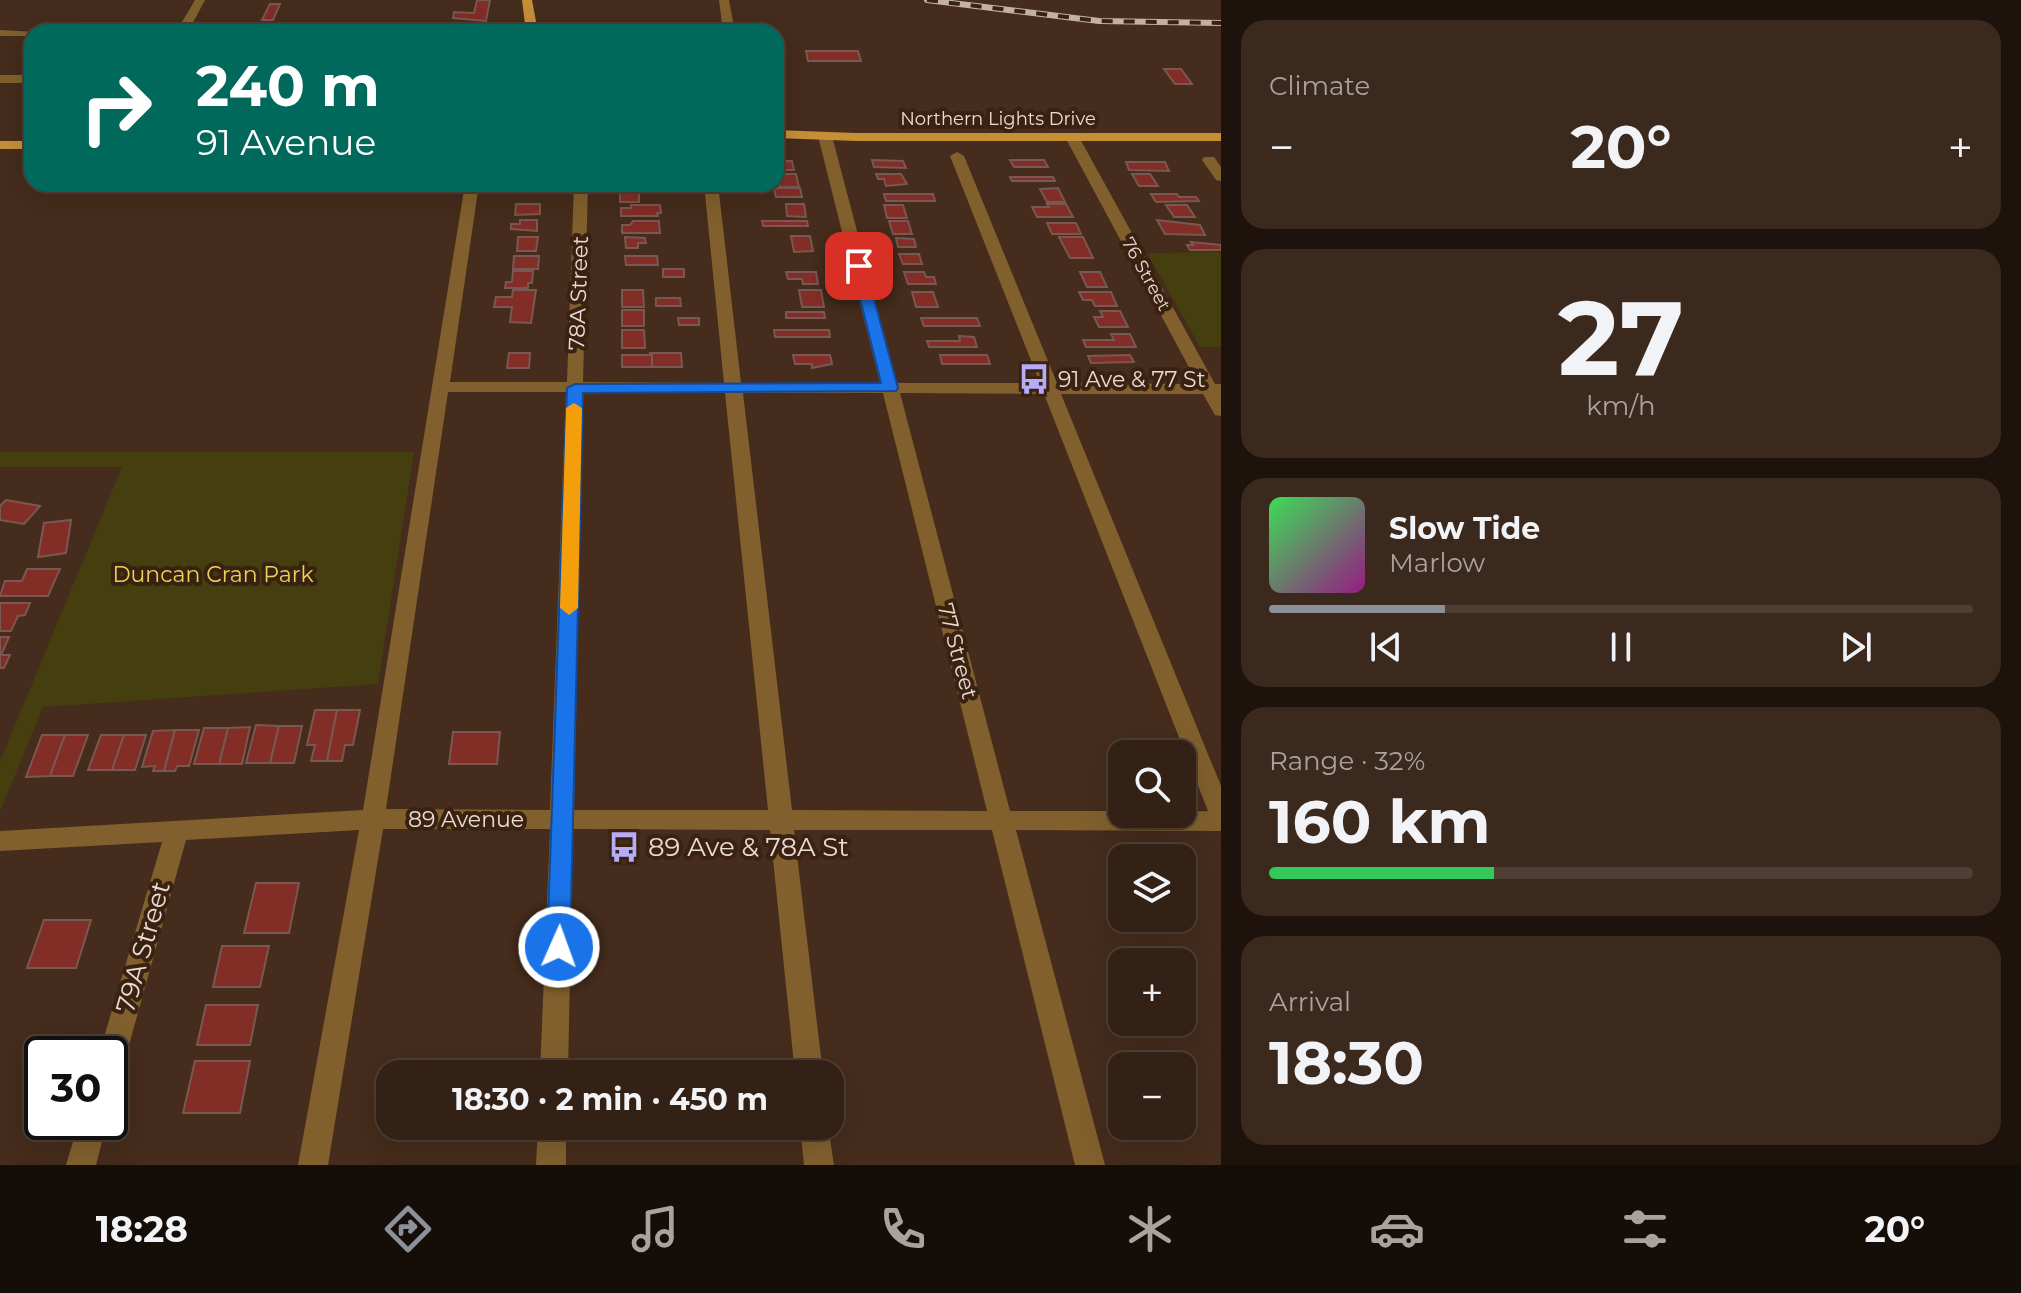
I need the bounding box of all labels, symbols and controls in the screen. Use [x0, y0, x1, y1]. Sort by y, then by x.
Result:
text: 240 m [196, 52, 380, 120]
icon: right [64, 56, 168, 160]
text: Climate [1269, 70, 1370, 102]
street label: Northern Lights Drive [900, 108, 1096, 130]
text: 20° [1570, 110, 1672, 183]
text: 91 Avenue [196, 120, 376, 164]
text: − [1269, 120, 1294, 174]
text: + [1948, 120, 1973, 174]
pin [825, 232, 893, 300]
street label: 76 Street [1117, 234, 1175, 314]
street label: 78A Street [563, 235, 594, 351]
icon: arrive [837, 244, 881, 288]
text: 27 [1558, 274, 1684, 401]
bus stop icon: 91 Ave & 77 St [1017, 362, 1051, 396]
place label: 91 Ave & 77 St [1058, 366, 1206, 393]
text: km/h [1586, 390, 1656, 422]
text: Slow Tide [1389, 510, 1540, 547]
text: Marlow [1389, 547, 1485, 579]
park label: Duncan Cran Park [112, 561, 314, 588]
street label: 77 Street [932, 600, 983, 702]
icon: previous [1364, 625, 1408, 669]
icon: pause [1599, 625, 1643, 669]
icon: next [1834, 625, 1878, 669]
map controls [1108, 740, 1196, 1140]
button: search [1108, 740, 1196, 828]
text: Range · 32% [1269, 745, 1425, 777]
text: 160 km [1269, 785, 1490, 858]
street label: 89 Avenue [408, 806, 524, 833]
bus stop icon: 89 Ave & 78A St [607, 830, 641, 864]
place label: 89 Ave & 78A St [648, 831, 849, 863]
button: layers [1108, 844, 1196, 932]
street label: 79A Street [109, 878, 177, 1016]
position arrow [517, 905, 601, 989]
button: + [1108, 948, 1196, 1036]
text: Arrival [1269, 986, 1351, 1018]
text: 18:30 [1269, 1026, 1424, 1099]
speed limit sign: 30 [24, 1036, 128, 1140]
button: − [1108, 1052, 1196, 1140]
text: 18:30 · 2 min · 450 m [452, 1081, 768, 1118]
icon: directions [380, 1201, 436, 1257]
icon: music [627, 1201, 683, 1257]
icon: phone [875, 1201, 931, 1257]
icon: climate [1122, 1201, 1178, 1257]
icon: car [1369, 1201, 1425, 1257]
icon: filters [1617, 1201, 1673, 1257]
text: 18:28 [96, 1207, 188, 1251]
text: 20° [1864, 1207, 1925, 1251]

